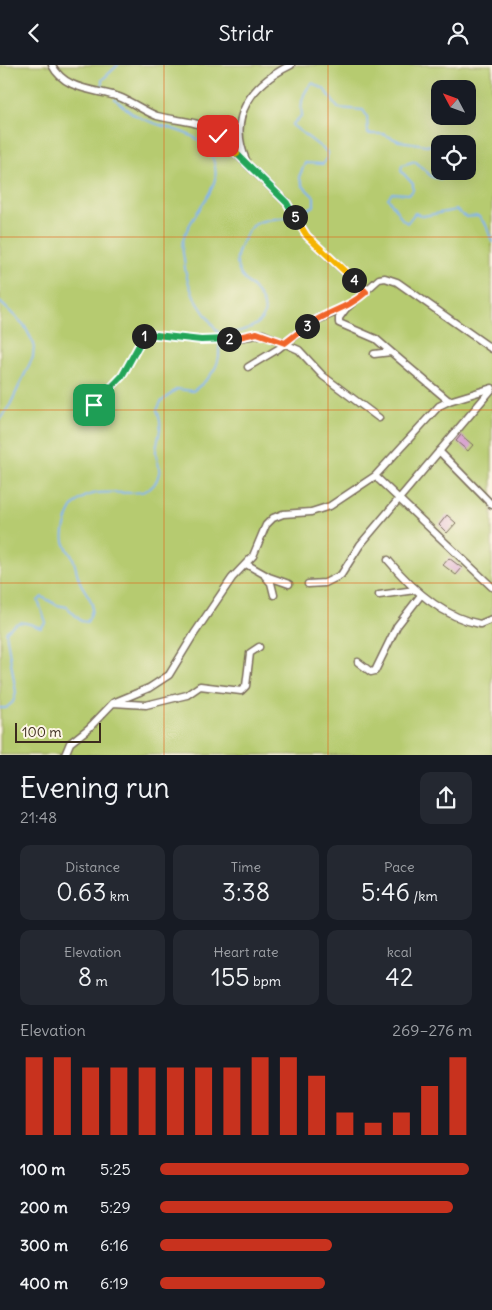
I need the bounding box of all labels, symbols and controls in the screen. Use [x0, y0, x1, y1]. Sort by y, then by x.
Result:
icon: back [20, 19, 48, 47]
text: Stridr [218, 19, 274, 47]
icon: person [444, 19, 472, 47]
north arrow [431, 80, 476, 125]
map controls [431, 80, 476, 180]
pin [197, 115, 239, 157]
icon: check [204, 122, 232, 150]
button: locate [431, 135, 476, 180]
pin: 5 [282, 205, 308, 229]
text: 5 [291, 208, 300, 226]
pin: 4 [342, 267, 366, 293]
text: 4 [350, 271, 359, 289]
pin: 3 [294, 313, 320, 339]
text: 3 [304, 317, 311, 335]
pin: 1 [132, 323, 156, 349]
text: 1 [142, 327, 147, 345]
pin: 2 [216, 327, 242, 351]
text: 2 [226, 330, 233, 348]
pin [73, 384, 115, 426]
icon: arrive [80, 391, 108, 419]
scale bar [15, 720, 101, 743]
text: 100 m [22, 723, 62, 741]
text: Evening run [20, 770, 170, 806]
button: share [420, 772, 472, 824]
text: 21:48 [20, 807, 57, 827]
text: Distance [65, 858, 120, 876]
text: Time [231, 858, 261, 876]
text: Pace [384, 858, 415, 876]
text: 0.63 [56, 876, 106, 908]
text: 3:38 [222, 876, 270, 908]
text: 5:46 [361, 876, 410, 908]
text: km [106, 887, 129, 905]
text: /km [410, 887, 438, 905]
text: Elevation [64, 943, 121, 961]
text: Heart rate [214, 943, 278, 961]
text: kcal [387, 943, 412, 961]
text: 8 [78, 961, 92, 993]
text: 155 [211, 961, 250, 993]
text: 42 [385, 961, 413, 993]
text: m [92, 972, 108, 990]
text: bpm [250, 972, 281, 990]
text: Elevation [20, 1020, 86, 1040]
text: 269–276 m [392, 1020, 472, 1040]
text: 100 m [20, 1159, 65, 1179]
text: 5:25 [100, 1159, 131, 1179]
text: 200 m [20, 1197, 68, 1217]
text: 5:29 [100, 1197, 131, 1217]
text: 300 m [20, 1235, 68, 1255]
text: 6:16 [100, 1235, 128, 1255]
text: 400 m [20, 1273, 68, 1293]
text: 6:19 [100, 1273, 128, 1293]

